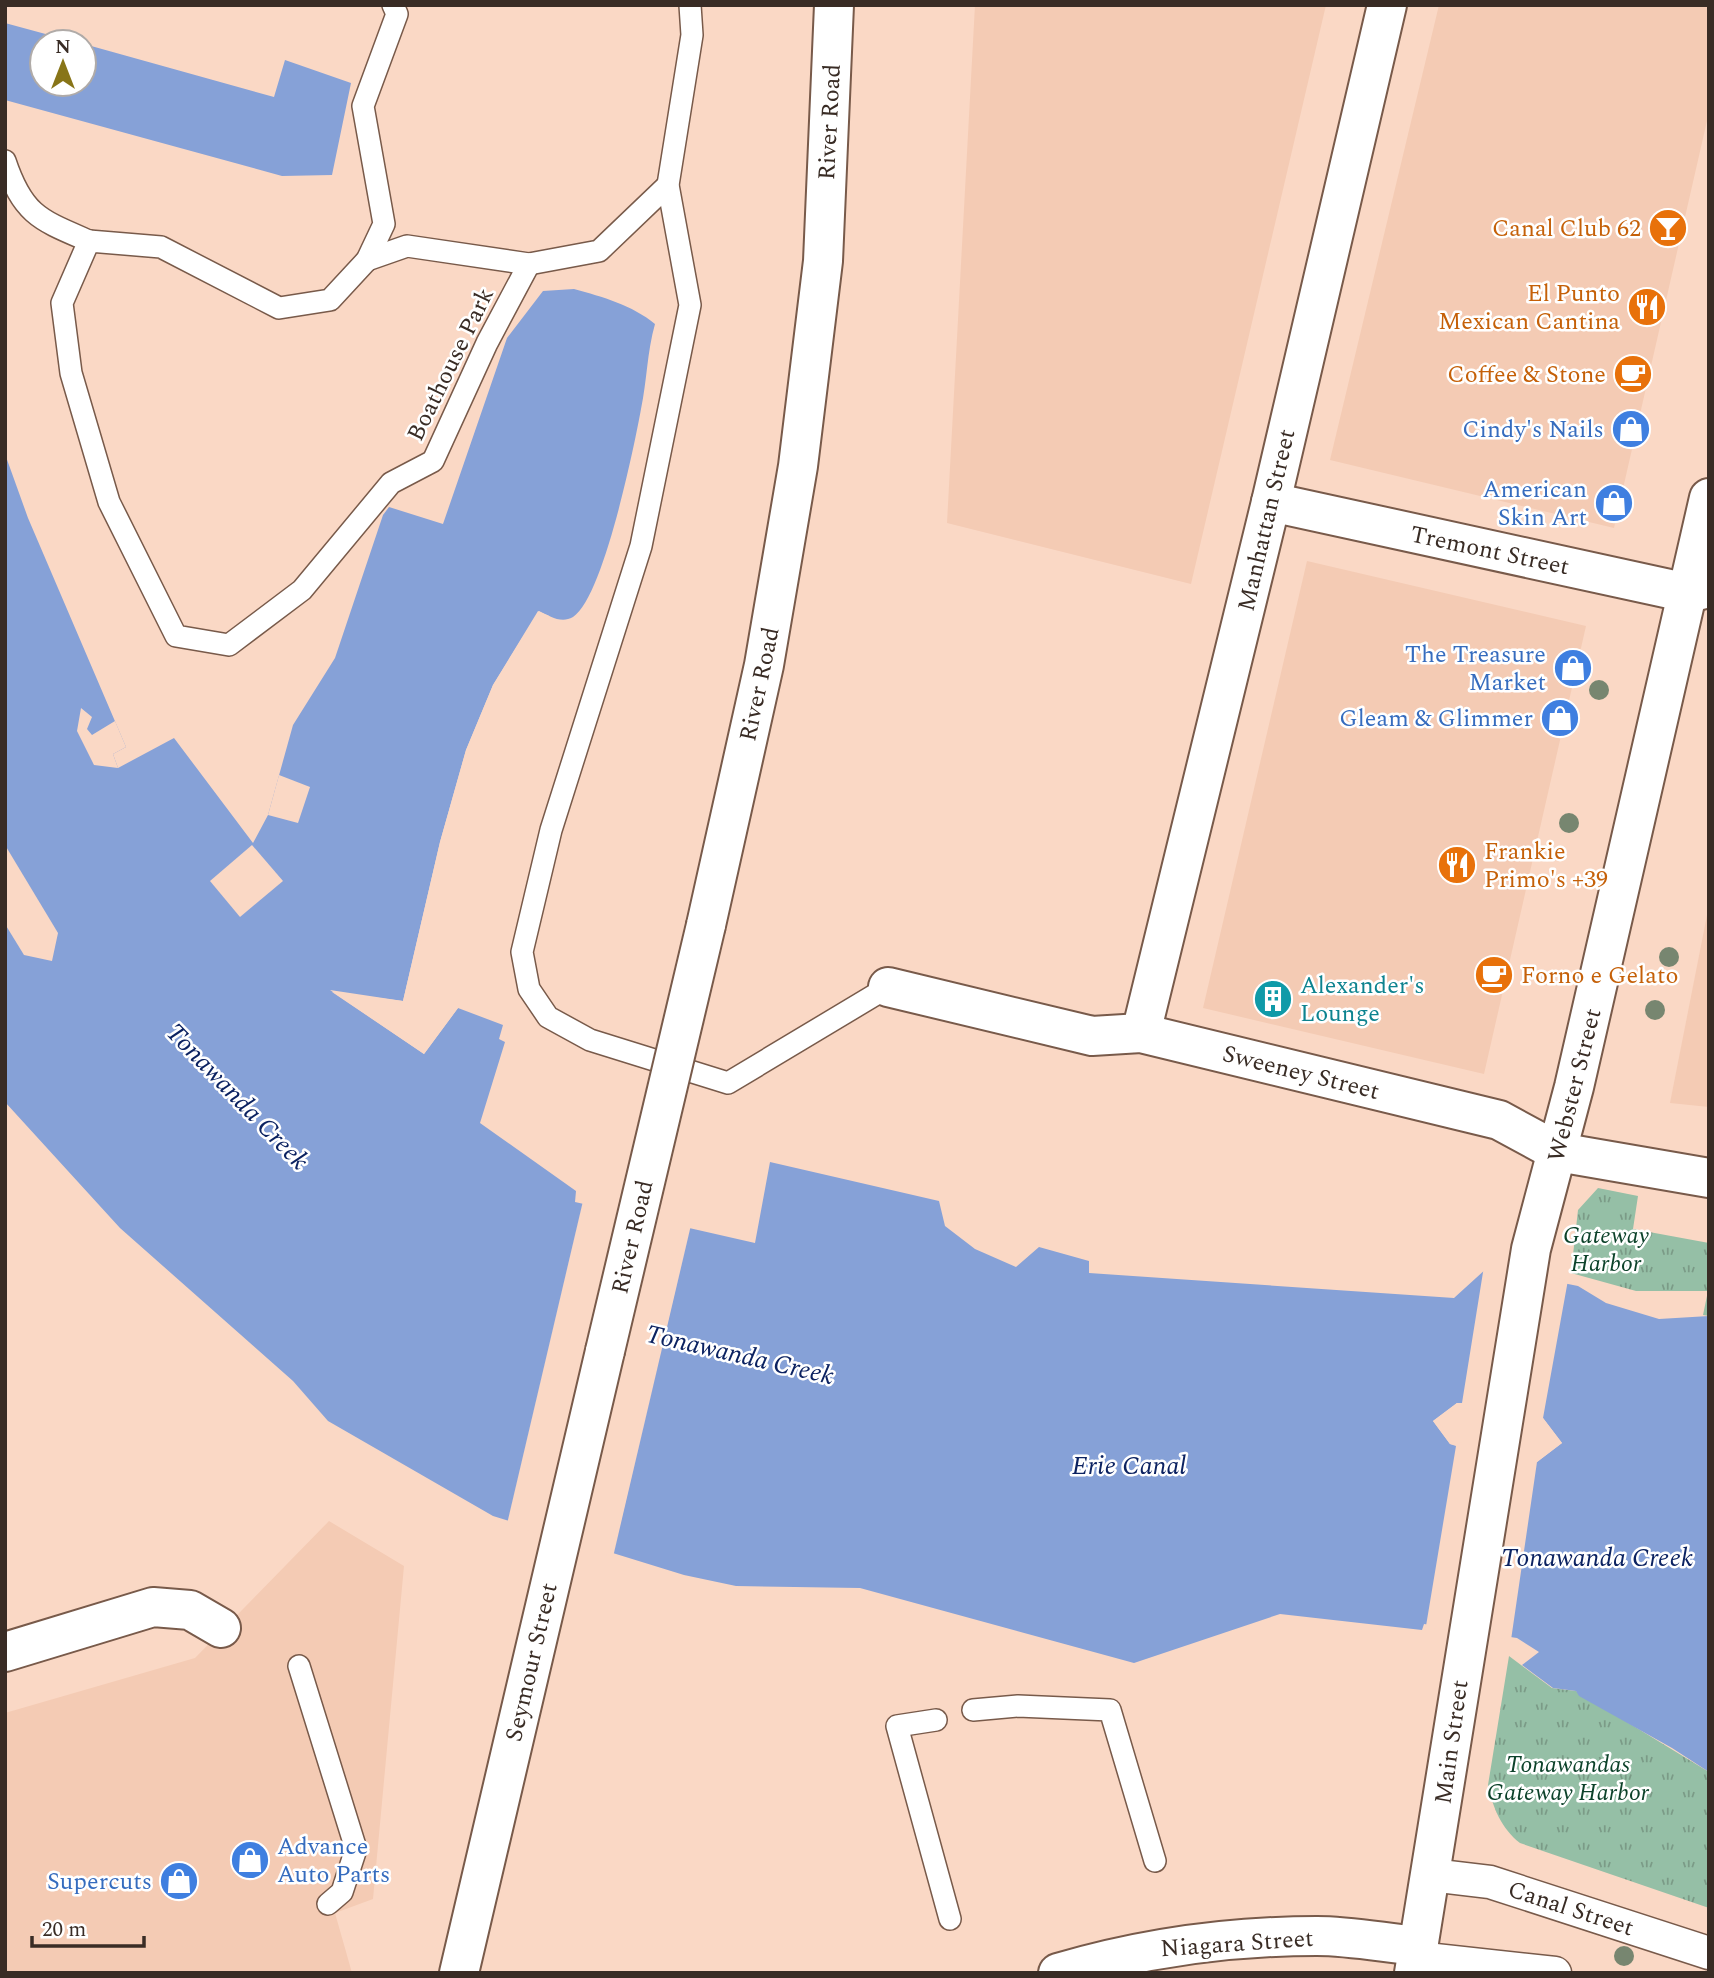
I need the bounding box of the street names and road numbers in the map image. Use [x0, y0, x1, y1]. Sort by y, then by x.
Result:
street label: River Road [809, 63, 851, 181]
street label: Boathouse Park [398, 281, 504, 447]
street label: Manhattan Street [1229, 426, 1305, 615]
street label: Tremont Street [1407, 517, 1573, 585]
street label: River Road [730, 624, 790, 745]
street label: Webster Street [1539, 1005, 1611, 1166]
street label: Sweeney Street [1218, 1036, 1383, 1110]
street label: River Road [602, 1177, 664, 1298]
street label: Seymour Street [496, 1579, 568, 1745]
street label: Main Street [1425, 1678, 1479, 1807]
street label: Canal Street [1503, 1872, 1638, 1946]
street label: Niagara Street [1159, 1921, 1315, 1967]

